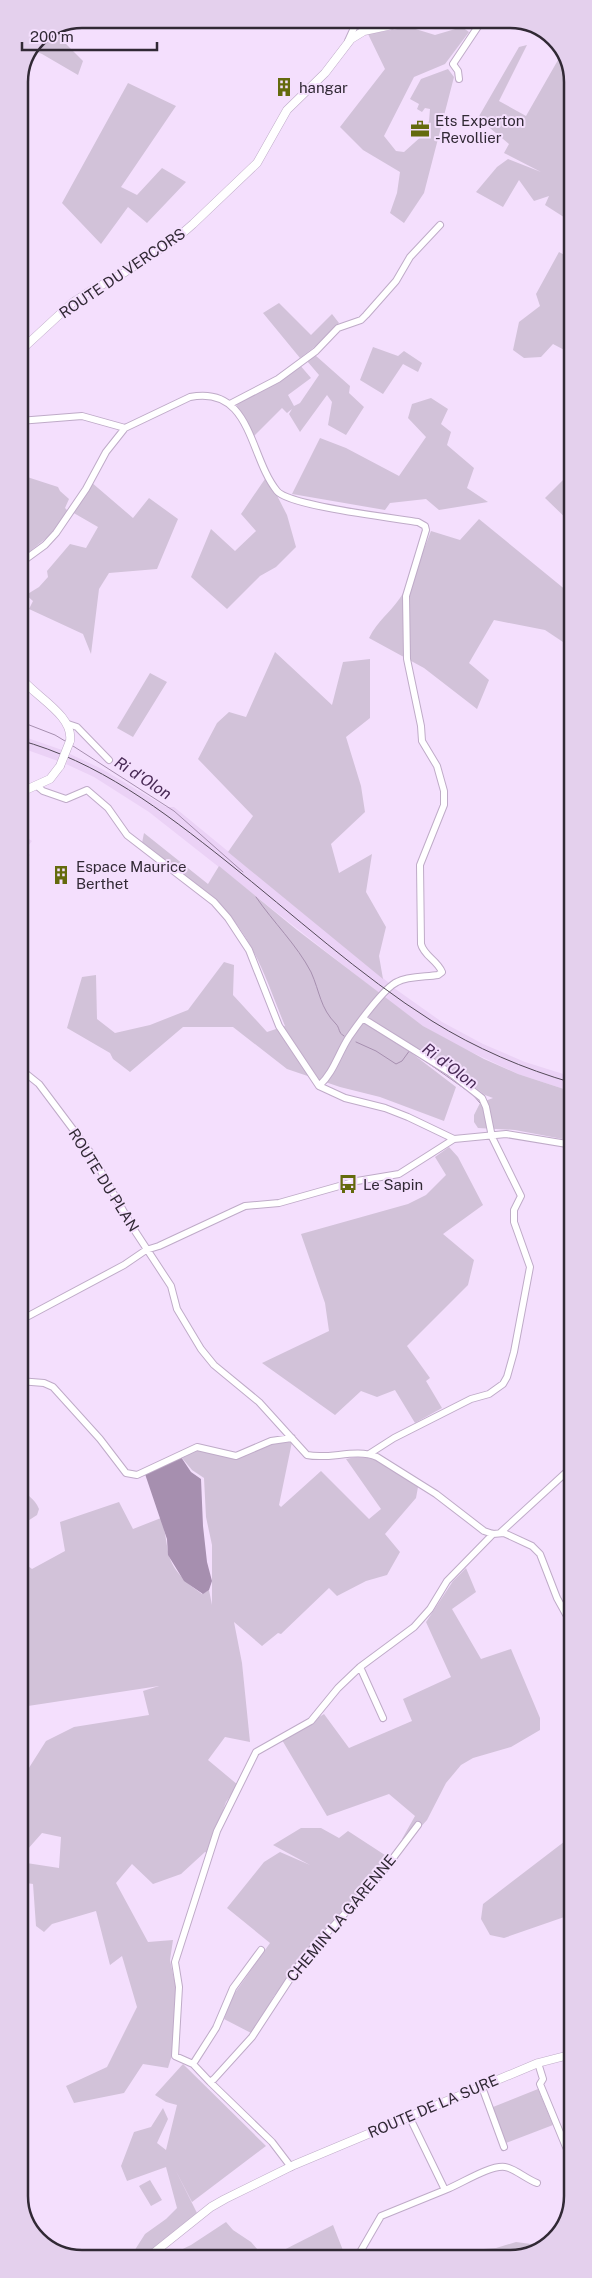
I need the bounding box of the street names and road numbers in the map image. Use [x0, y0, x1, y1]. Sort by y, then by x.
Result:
street label: ROUTE DU VERCORS [56, 225, 188, 321]
street label: ROUTE DU PLAN [65, 1125, 143, 1235]
street label: CHEMIN LA GARENNE [283, 1851, 399, 1985]
street label: ROUTE DE LA SURE [365, 2071, 501, 2141]

